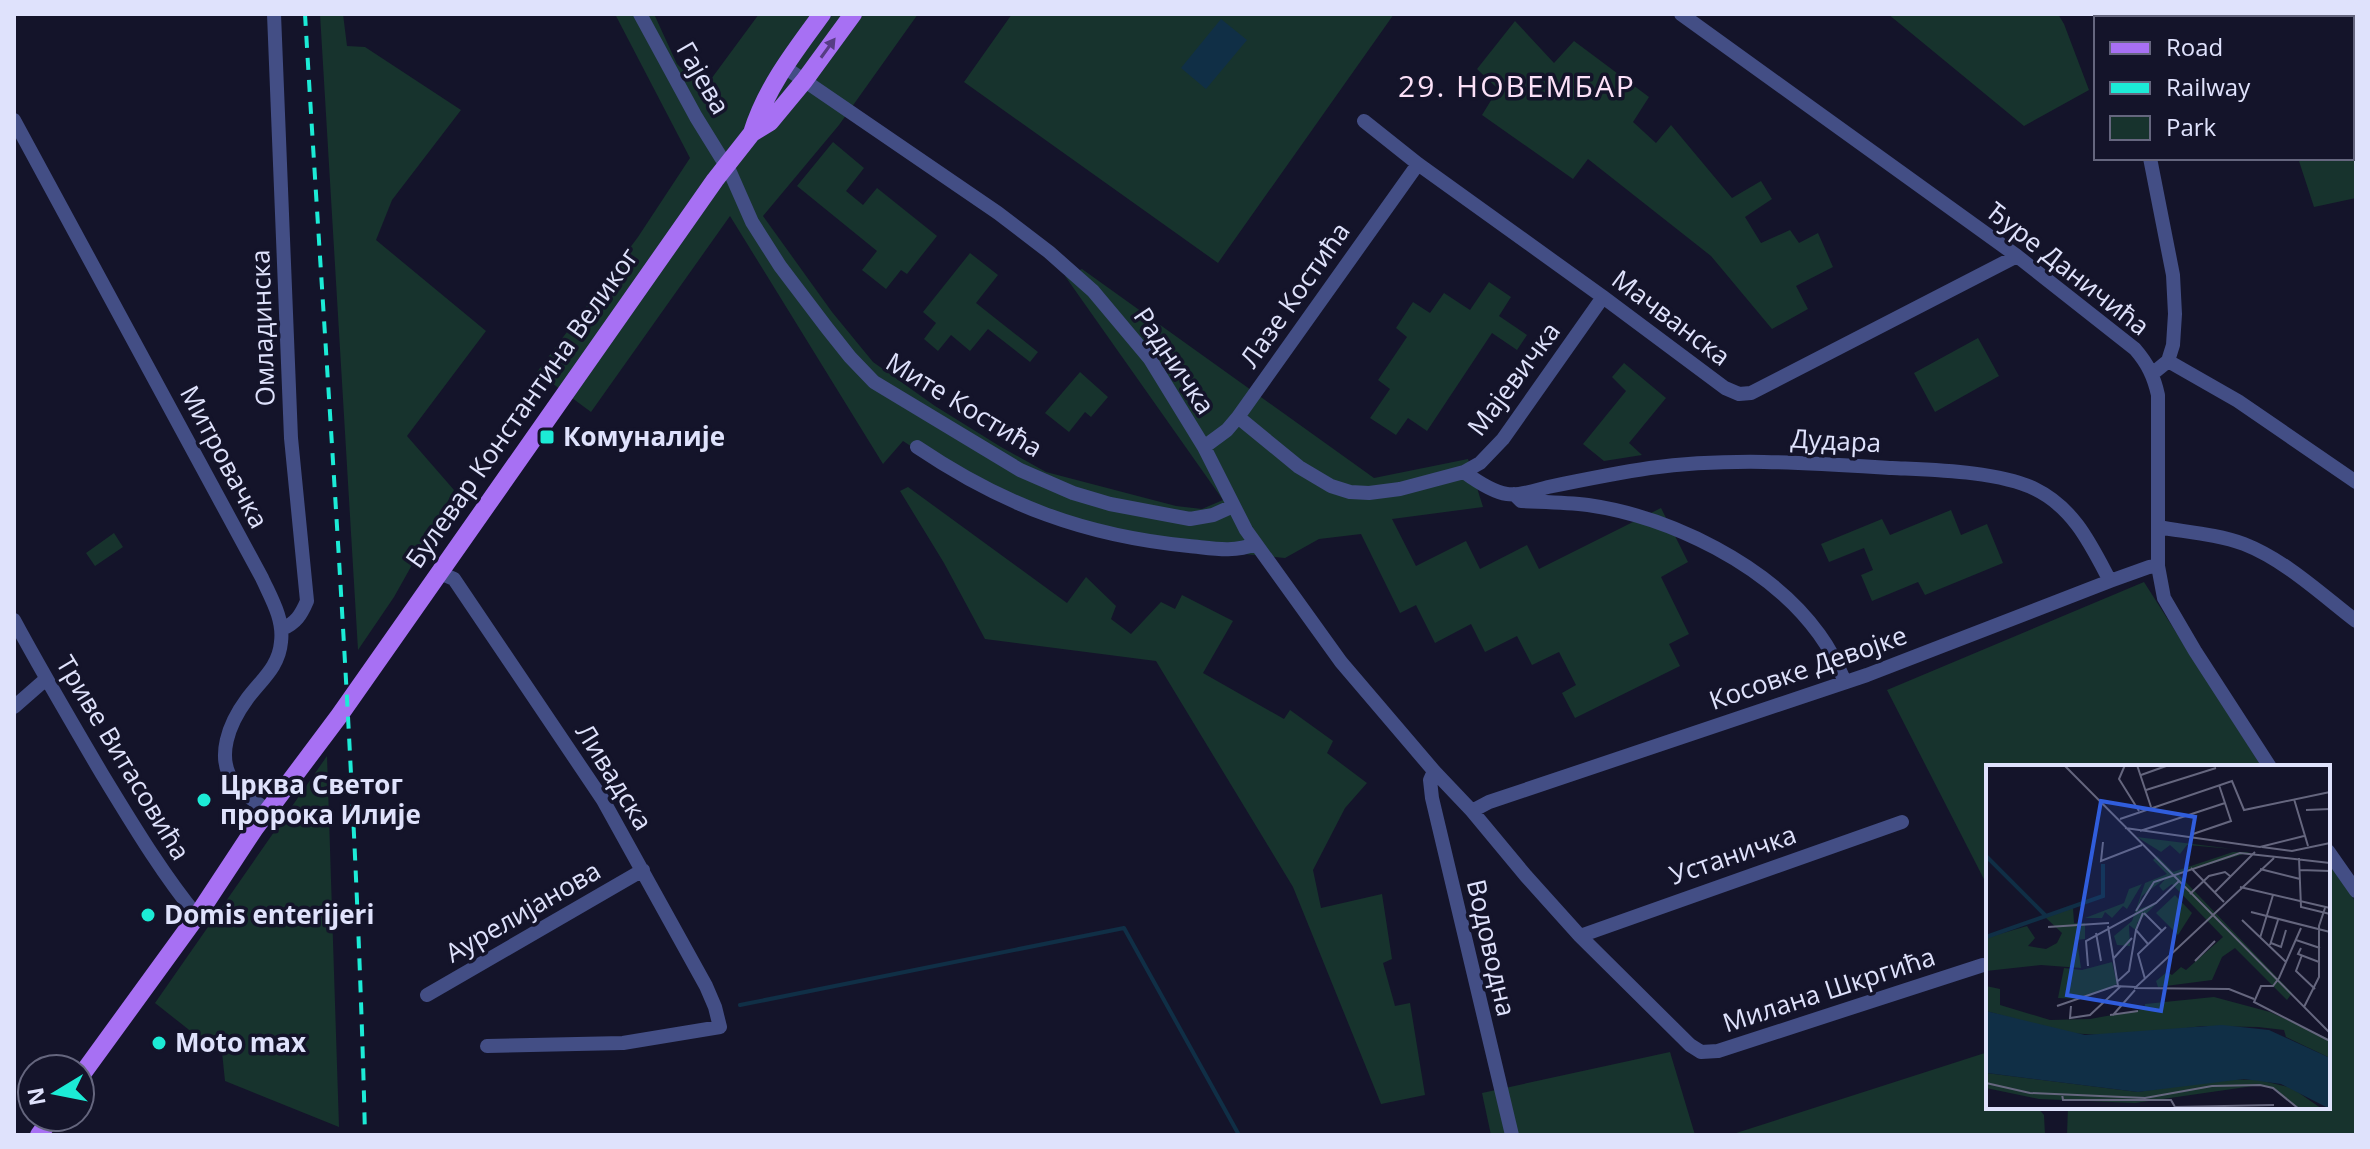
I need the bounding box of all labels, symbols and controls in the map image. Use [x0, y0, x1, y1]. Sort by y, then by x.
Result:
legend [2094, 16, 2354, 160]
text: Road [2166, 30, 2223, 63]
street label: Гајева [669, 35, 739, 120]
one-way arrow [820, 37, 836, 58]
district label: 29. НОВЕМБАР [1398, 65, 1636, 106]
text: Railway [2166, 70, 2251, 103]
text: Park [2166, 110, 2217, 143]
street label: Ђуре Даничића [1980, 193, 2157, 343]
street label: Лазе Костића [1231, 215, 1358, 374]
street label: Булевар Константина Великог [396, 240, 646, 575]
street label: Омладинска [241, 249, 283, 407]
street label: Мачванска [1605, 261, 1738, 374]
street label: Радничка [1126, 300, 1224, 421]
street label: Мајевичка [1458, 314, 1568, 443]
street label: Мите Костића [880, 343, 1049, 465]
street label: Митровачка [172, 379, 278, 534]
place label: Комуналије [563, 418, 725, 454]
street label: Дудара [1790, 420, 1882, 460]
marker: Комуналије [538, 428, 556, 446]
street label: Косовке Девојке [1704, 616, 1911, 718]
street label: Триве Витасовића [48, 648, 199, 867]
street label: Ливадска [568, 716, 662, 837]
inset map [1986, 765, 2330, 1109]
place label: Црква Светог пророка Илије [220, 766, 421, 832]
marker: Црква Светог пророка Илије [195, 791, 213, 809]
street label: Устаничка [1664, 816, 1801, 893]
street label: Аурелијанова [438, 852, 607, 970]
street label: Водоводна [1459, 876, 1525, 1020]
place label: Domis enterijeri [164, 896, 374, 932]
marker: Domis enterijeri [139, 906, 157, 924]
street label: Милана Шкргића [1718, 938, 1939, 1040]
place label: Moto max [175, 1024, 306, 1060]
marker: Moto max [150, 1034, 168, 1052]
north arrow [16, 1053, 96, 1133]
text: N [19, 1085, 52, 1108]

